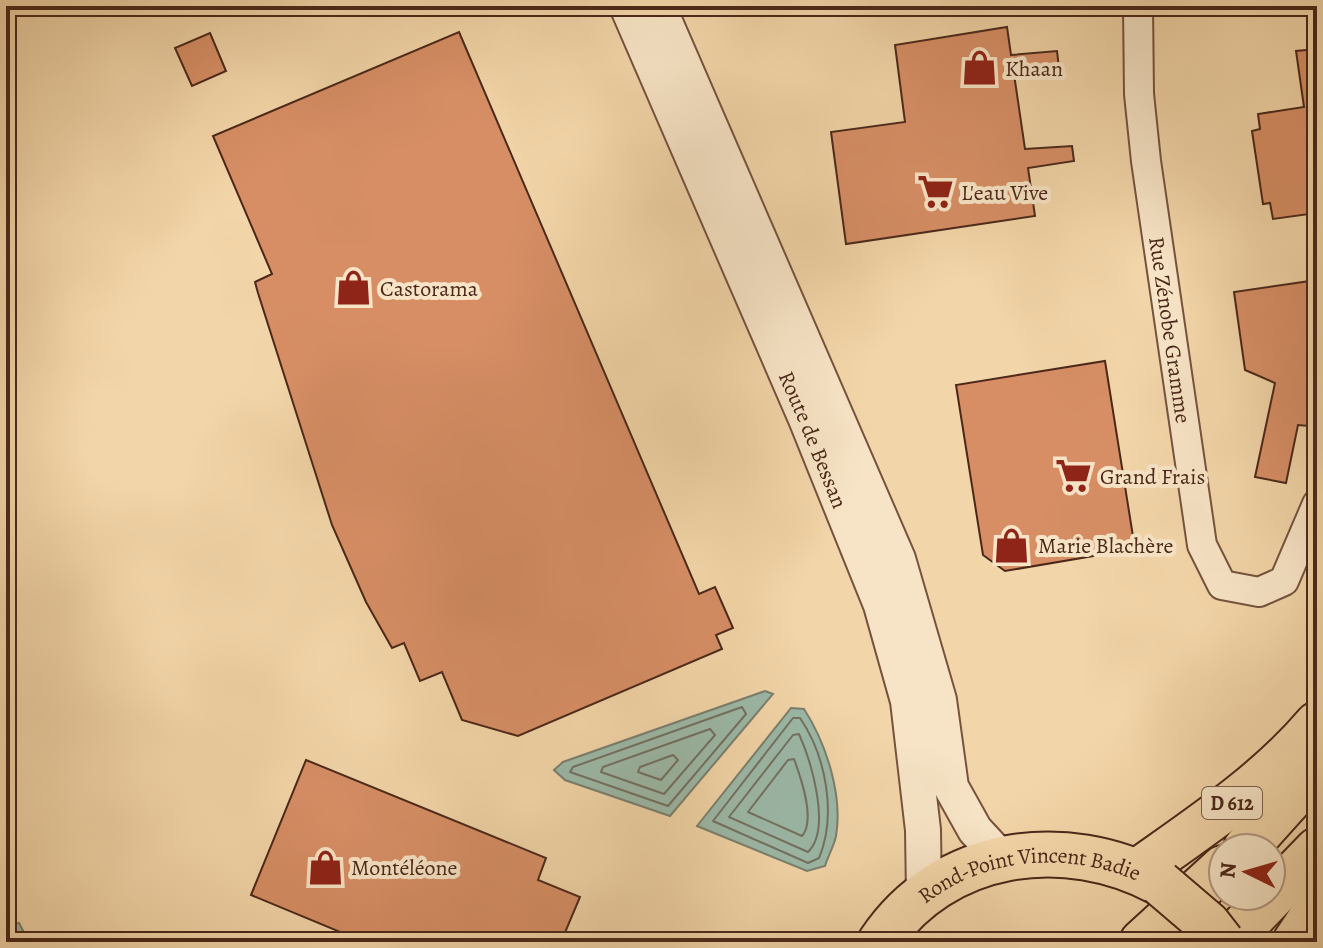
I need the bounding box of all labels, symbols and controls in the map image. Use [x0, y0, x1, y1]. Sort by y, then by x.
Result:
shop icon: Khaan [960, 49, 998, 87]
place label: Khaan [1005, 54, 1063, 84]
supermarket icon: L'eau Vive [916, 173, 954, 211]
place label: L'eau Vive [961, 178, 1048, 208]
street label: Rue Zénobe Gramme [1141, 235, 1198, 425]
shop icon: Castorama [335, 269, 373, 307]
place label: Castorama [380, 274, 479, 304]
street label: Route de Bessan [771, 367, 854, 513]
supermarket icon: Grand Frais [1055, 457, 1093, 495]
place label: Grand Frais [1100, 462, 1205, 492]
shop icon: Marie Blachère [993, 526, 1031, 564]
place label: Marie Blachère [1038, 531, 1173, 561]
road number: D 612 [1202, 787, 1262, 819]
north arrow [1207, 832, 1287, 912]
street label: Rond-Point Vincent Badie [912, 840, 1145, 911]
shop icon: Montéléone [306, 848, 344, 886]
place label: Montéléone [351, 853, 457, 883]
text: N [1212, 861, 1244, 880]

